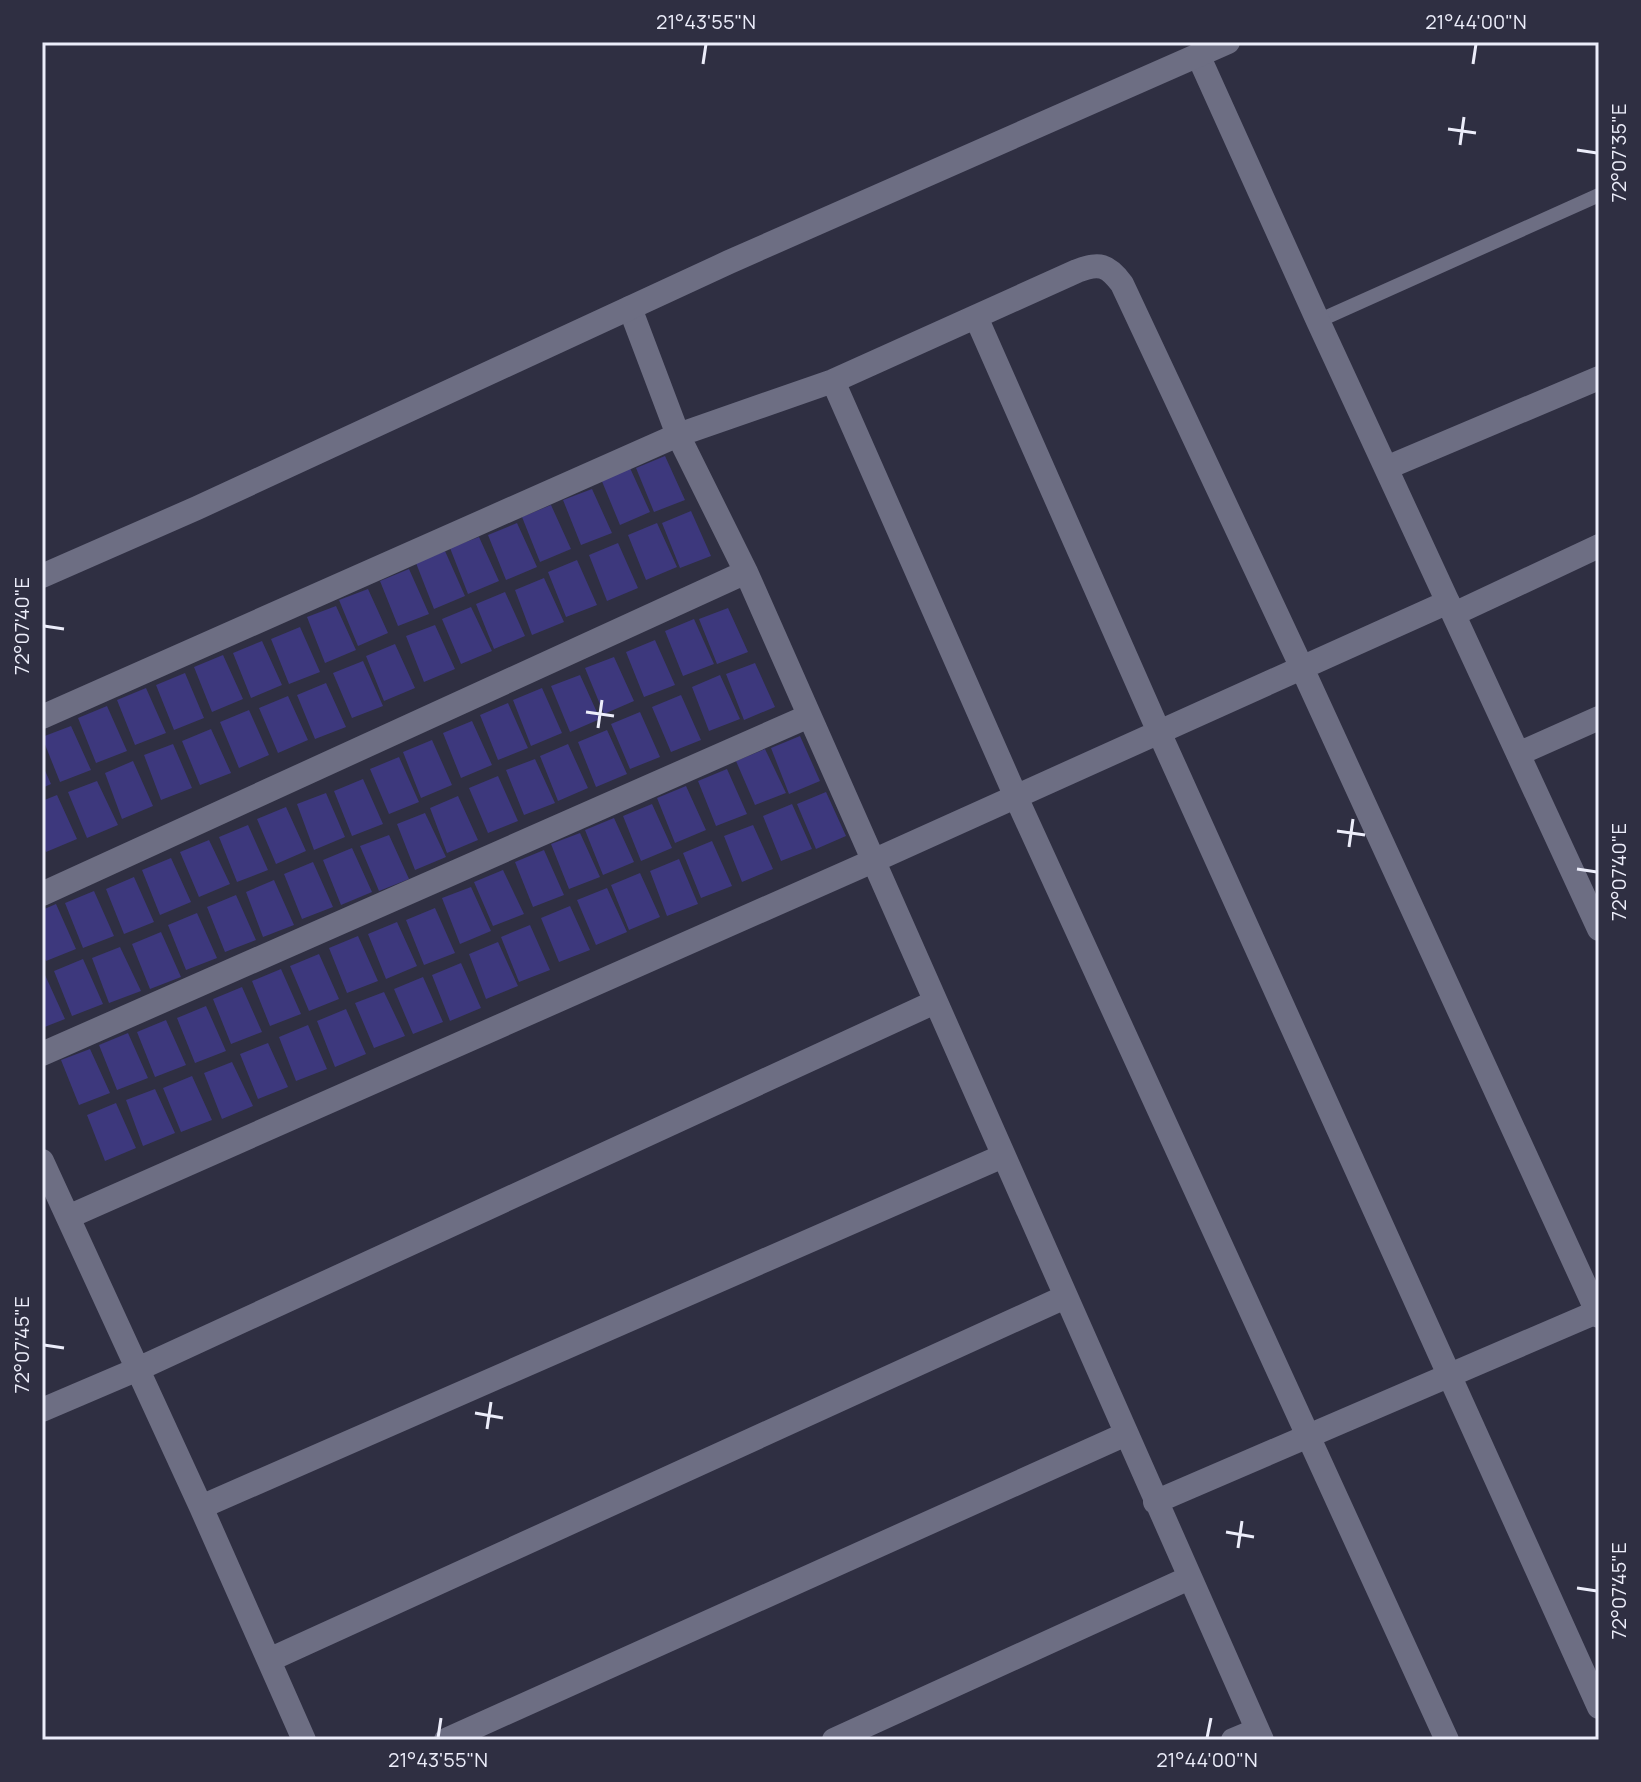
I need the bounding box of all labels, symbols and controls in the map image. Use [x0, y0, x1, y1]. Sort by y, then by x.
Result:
text: 21°43'55"N [656, 8, 756, 35]
text: 21°44'00"N [1425, 8, 1527, 35]
text: 72°07'35"E [1605, 104, 1632, 202]
text: 72°07'40"E [8, 577, 35, 675]
text: 72°07'40"E [1605, 823, 1632, 921]
text: 72°07'45"E [8, 1296, 35, 1394]
text: 72°07'45"E [1605, 1542, 1632, 1640]
text: 21°43'55"N [388, 1746, 488, 1773]
text: 21°44'00"N [1156, 1746, 1258, 1773]

